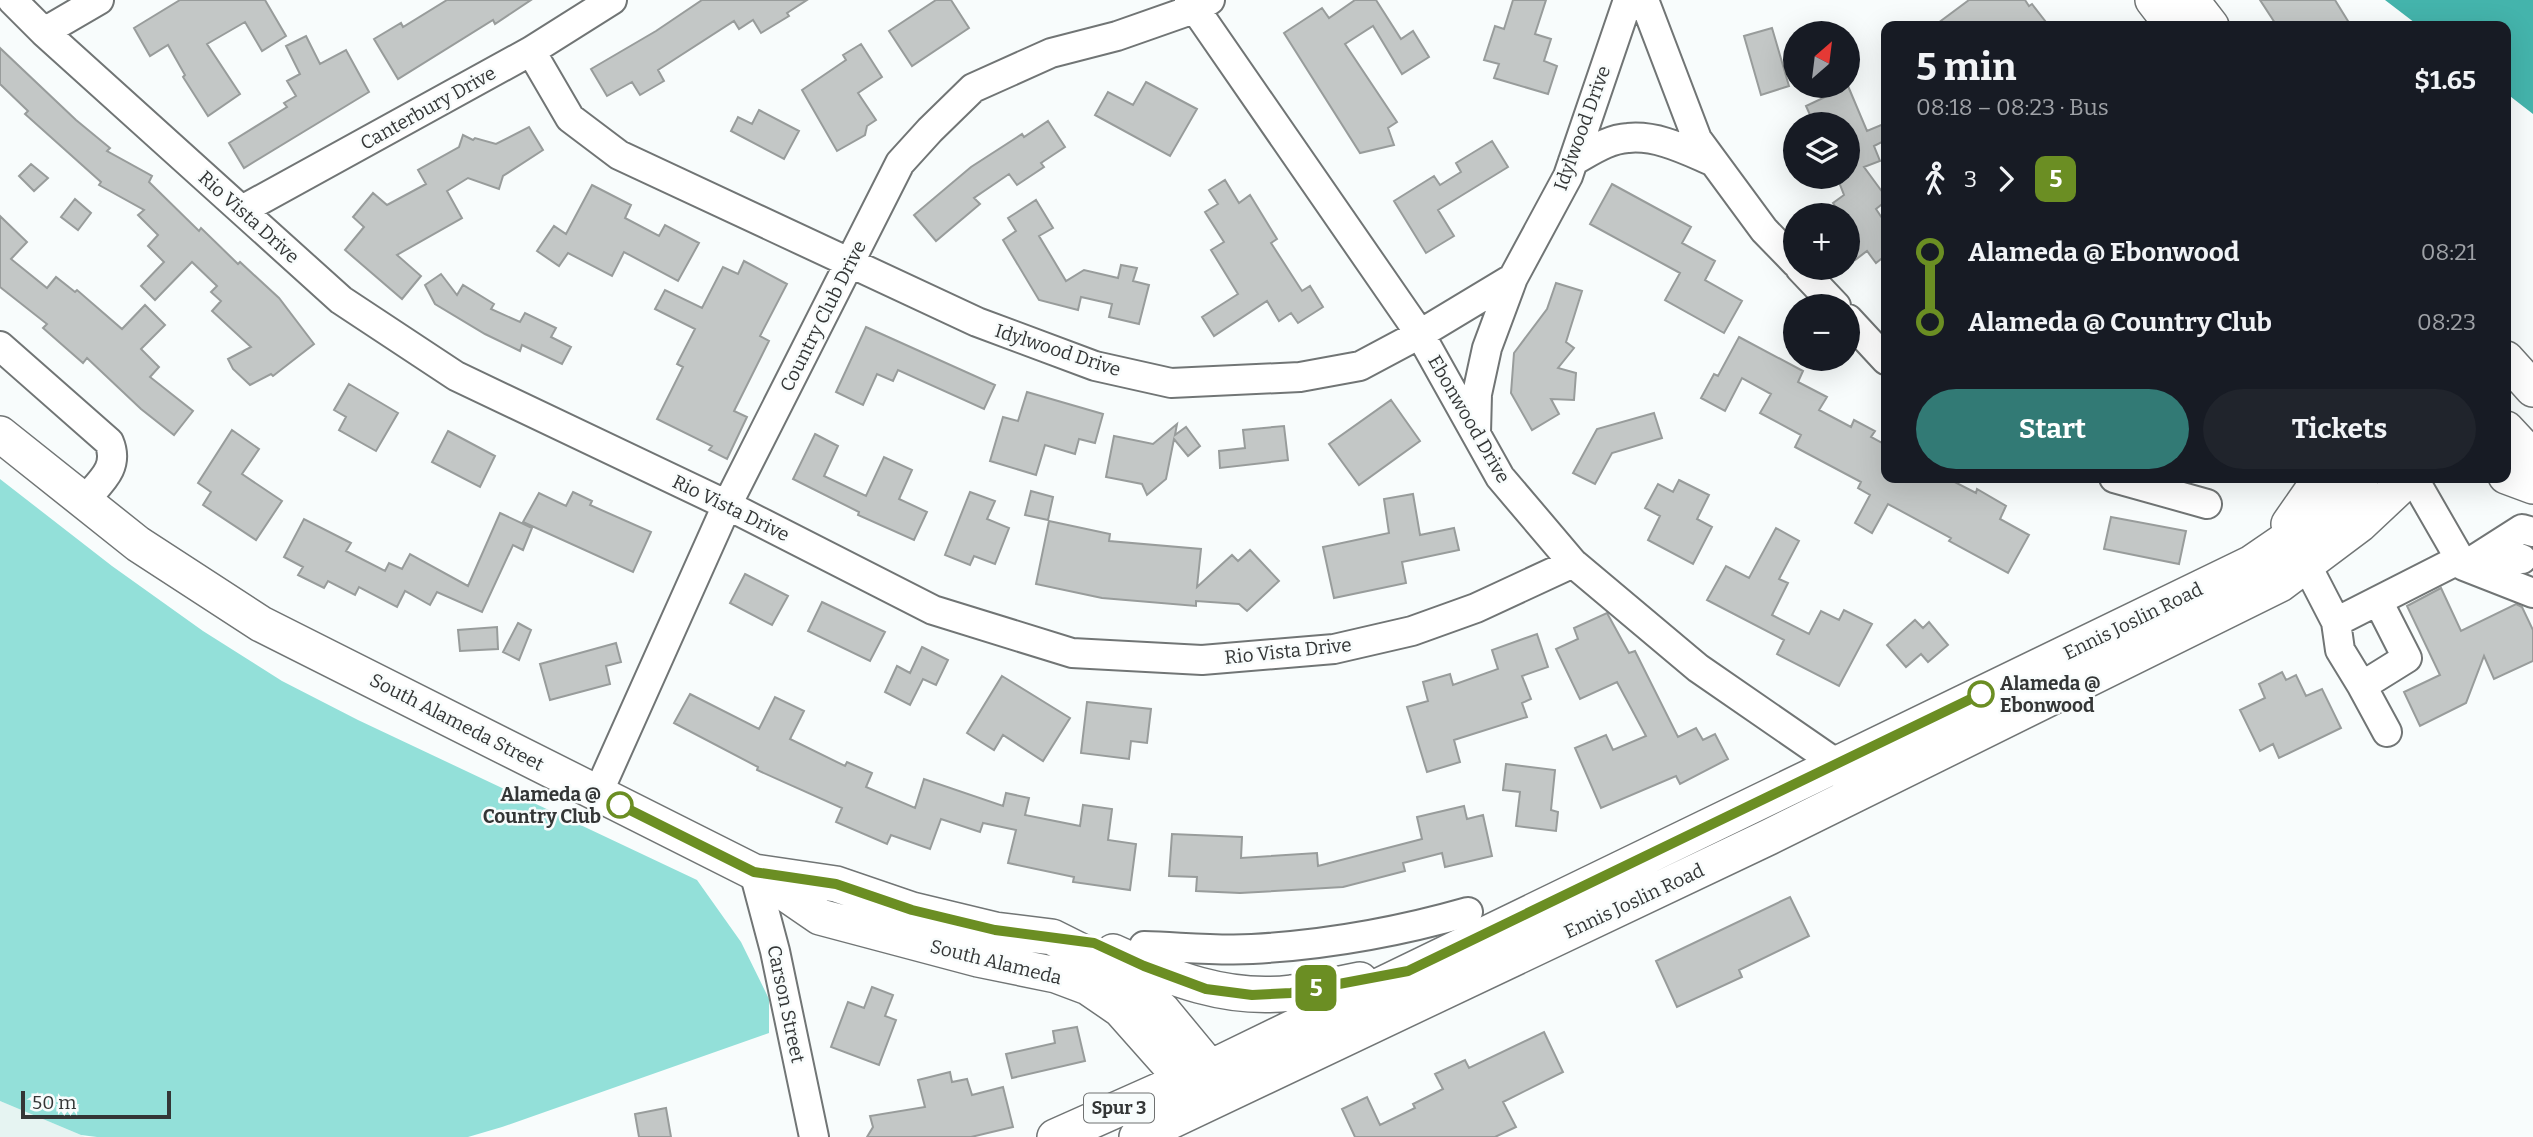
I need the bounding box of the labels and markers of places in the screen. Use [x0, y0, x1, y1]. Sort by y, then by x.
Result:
place label: Alameda @ Ebonwood [2000, 672, 2100, 717]
marker: Alameda @ Ebonwood [1968, 681, 1994, 707]
place label: Alameda @ Country Club [483, 783, 601, 828]
marker: Alameda @ Country Club [607, 792, 633, 818]

